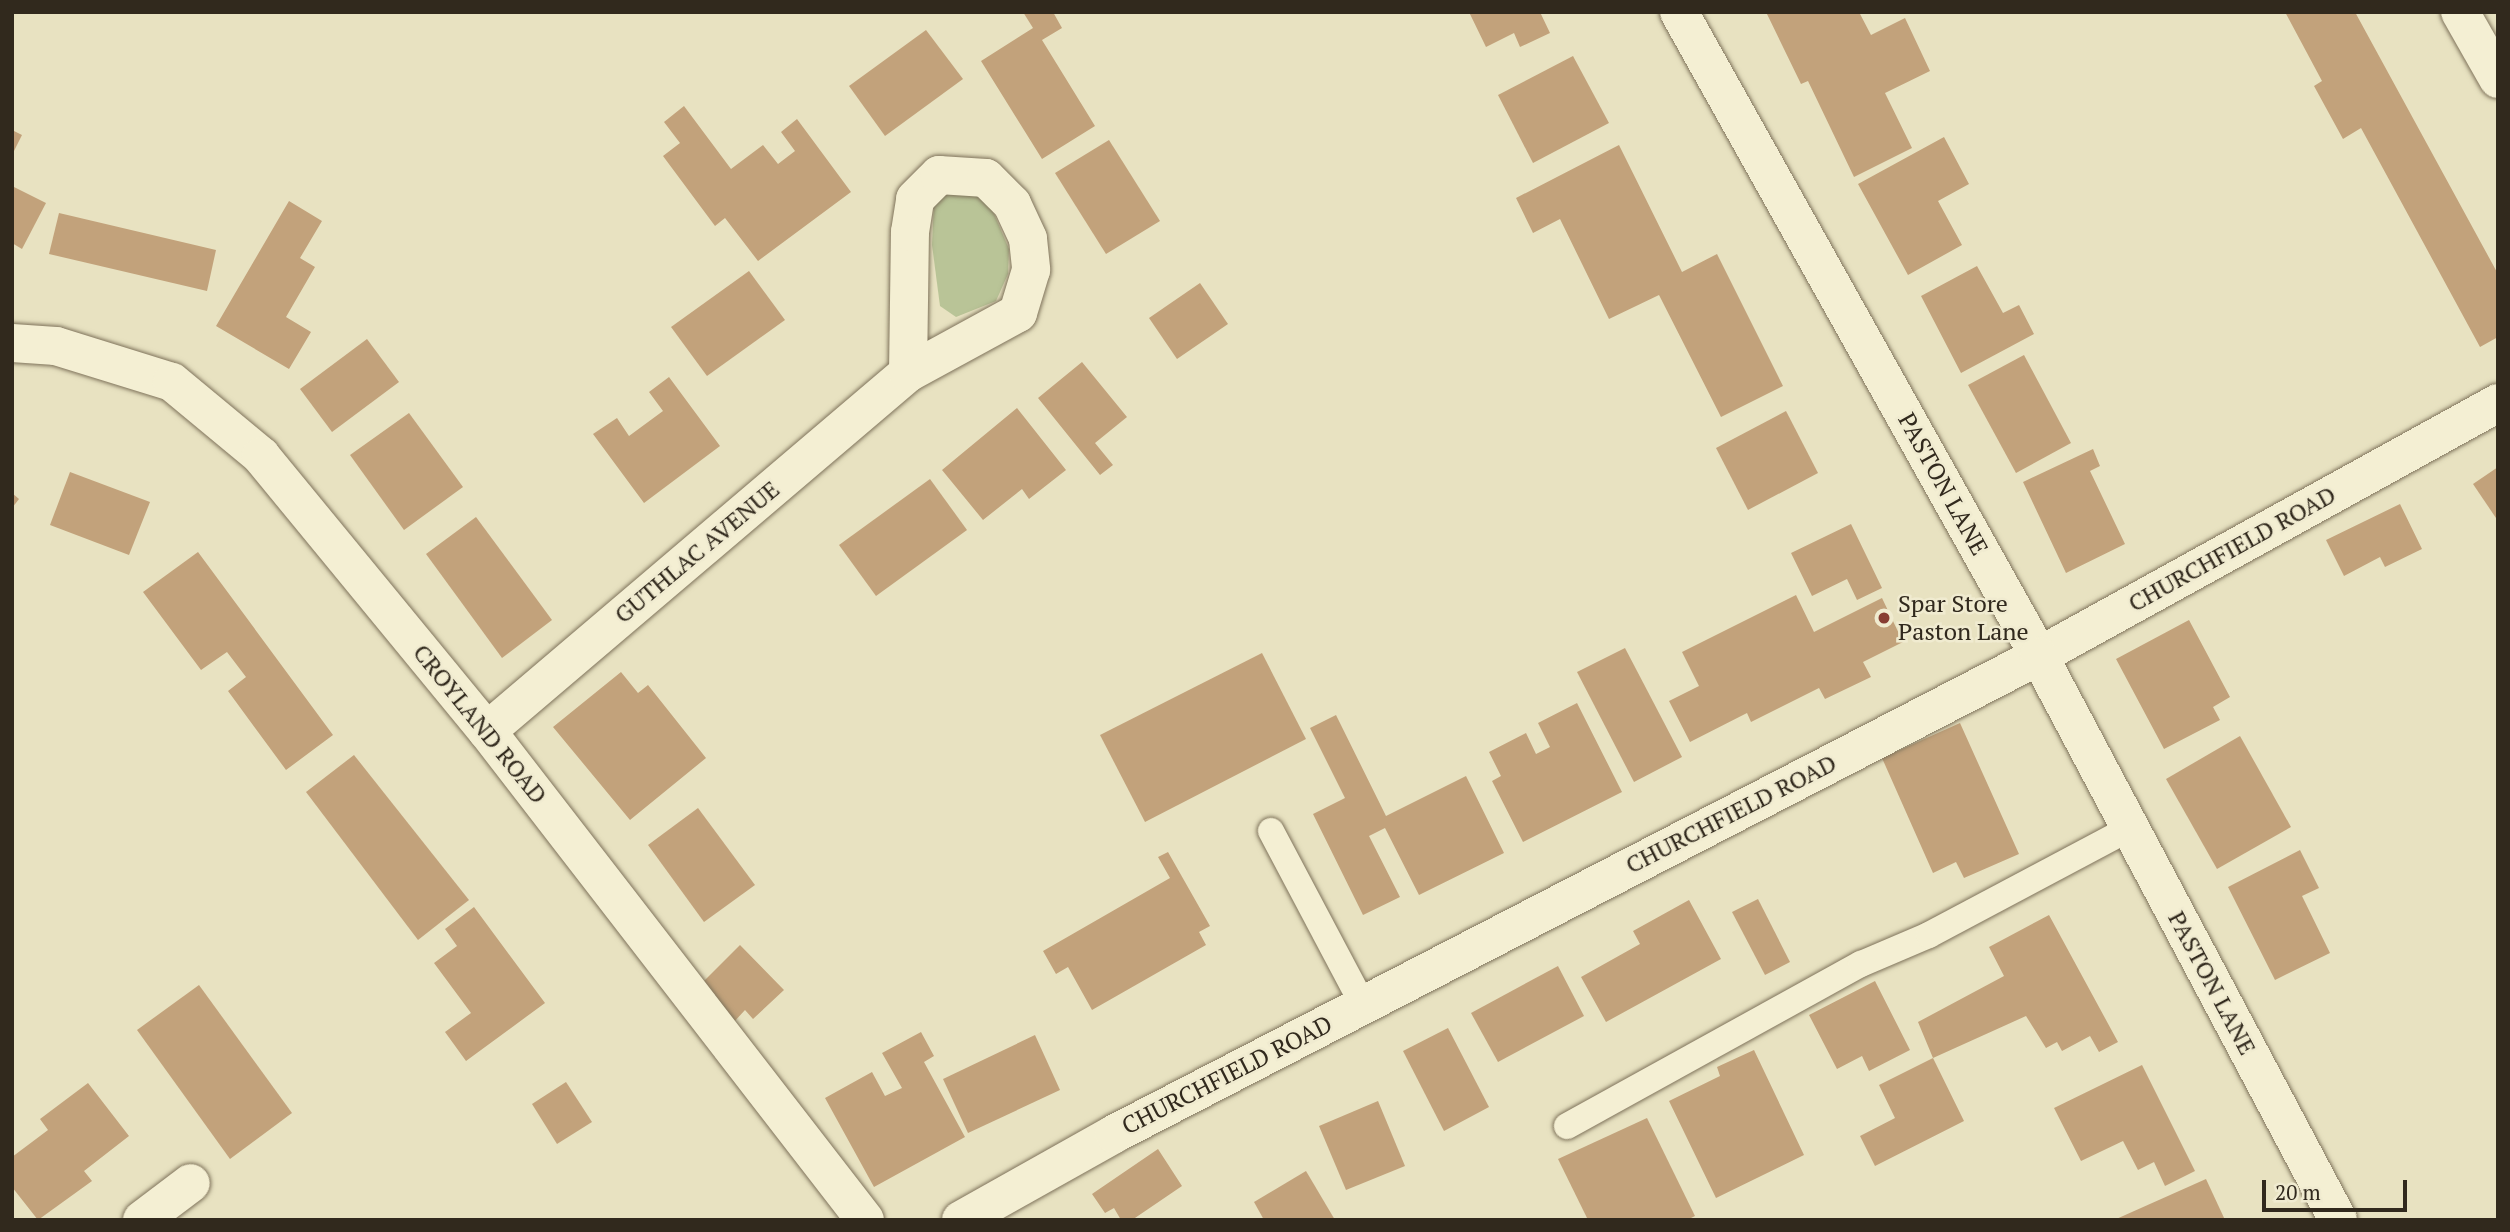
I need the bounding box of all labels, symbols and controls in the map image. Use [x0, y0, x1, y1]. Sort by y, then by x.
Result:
street label: PASTON LANE [1892, 408, 1994, 560]
street label: GUTHLAC AVENUE [609, 475, 785, 629]
street label: CHURCHFIELD ROAD [2123, 480, 2341, 618]
place label: Spar Store Paston Lane [1898, 590, 2029, 646]
marker: Spar Store Paston Lane [1876, 610, 1892, 626]
street label: CROYLAND ROAD [407, 639, 553, 809]
street label: CHURCHFIELD ROAD [1621, 748, 1841, 880]
street label: PASTON LANE [2162, 906, 2262, 1060]
street label: CHURCHFIELD ROAD [1117, 1009, 1337, 1141]
scale bar [2265, 1166, 2410, 1210]
text: 20 m [2275, 1178, 2321, 1206]

